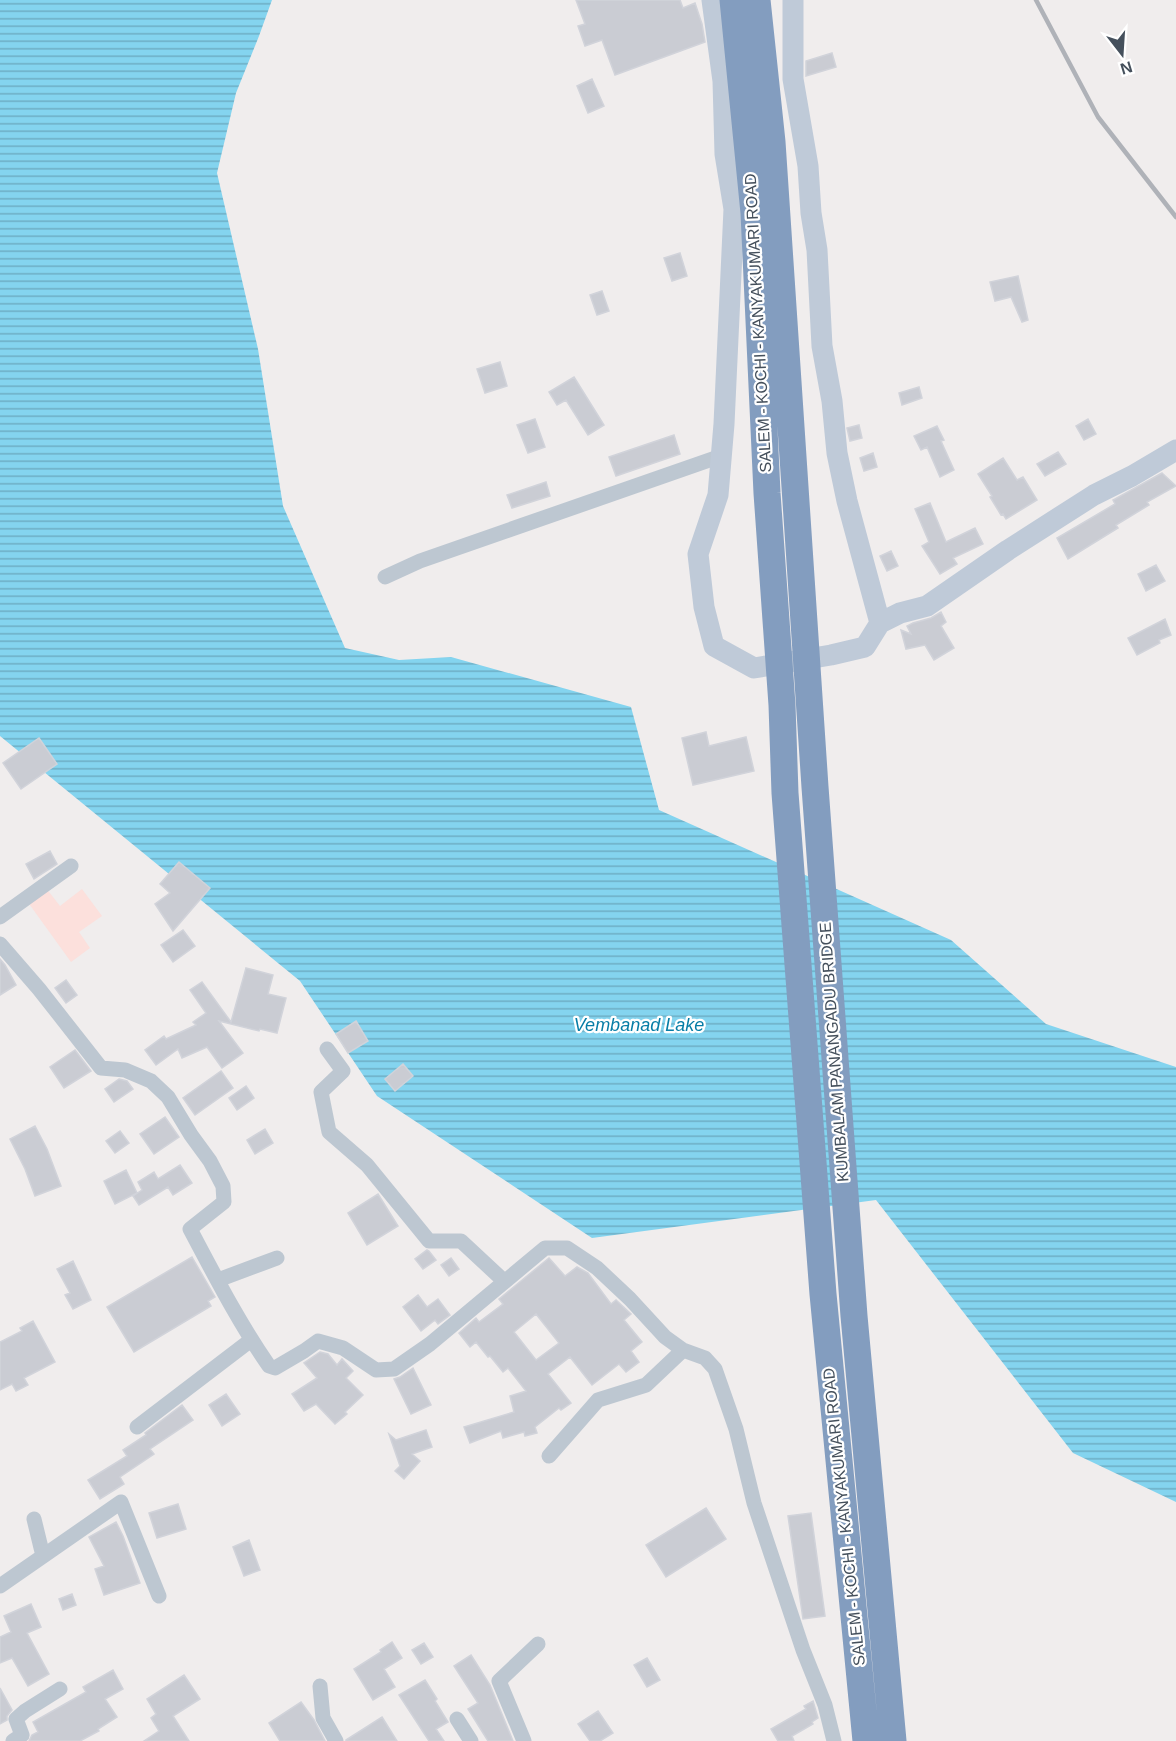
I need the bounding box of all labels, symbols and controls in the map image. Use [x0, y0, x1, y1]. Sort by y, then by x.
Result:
north arrow [1092, 24, 1152, 84]
text: N [1118, 58, 1134, 78]
street label: SALEM - KOCHI - KANYAKUMARI ROAD [742, 173, 774, 473]
street label: KUMBALAM PANANGADU BRIDGE [816, 922, 852, 1182]
water label: Vembanad Lake [574, 1015, 704, 1035]
street label: SALEM - KOCHI - KANYAKUMARI ROAD [820, 1367, 868, 1667]

